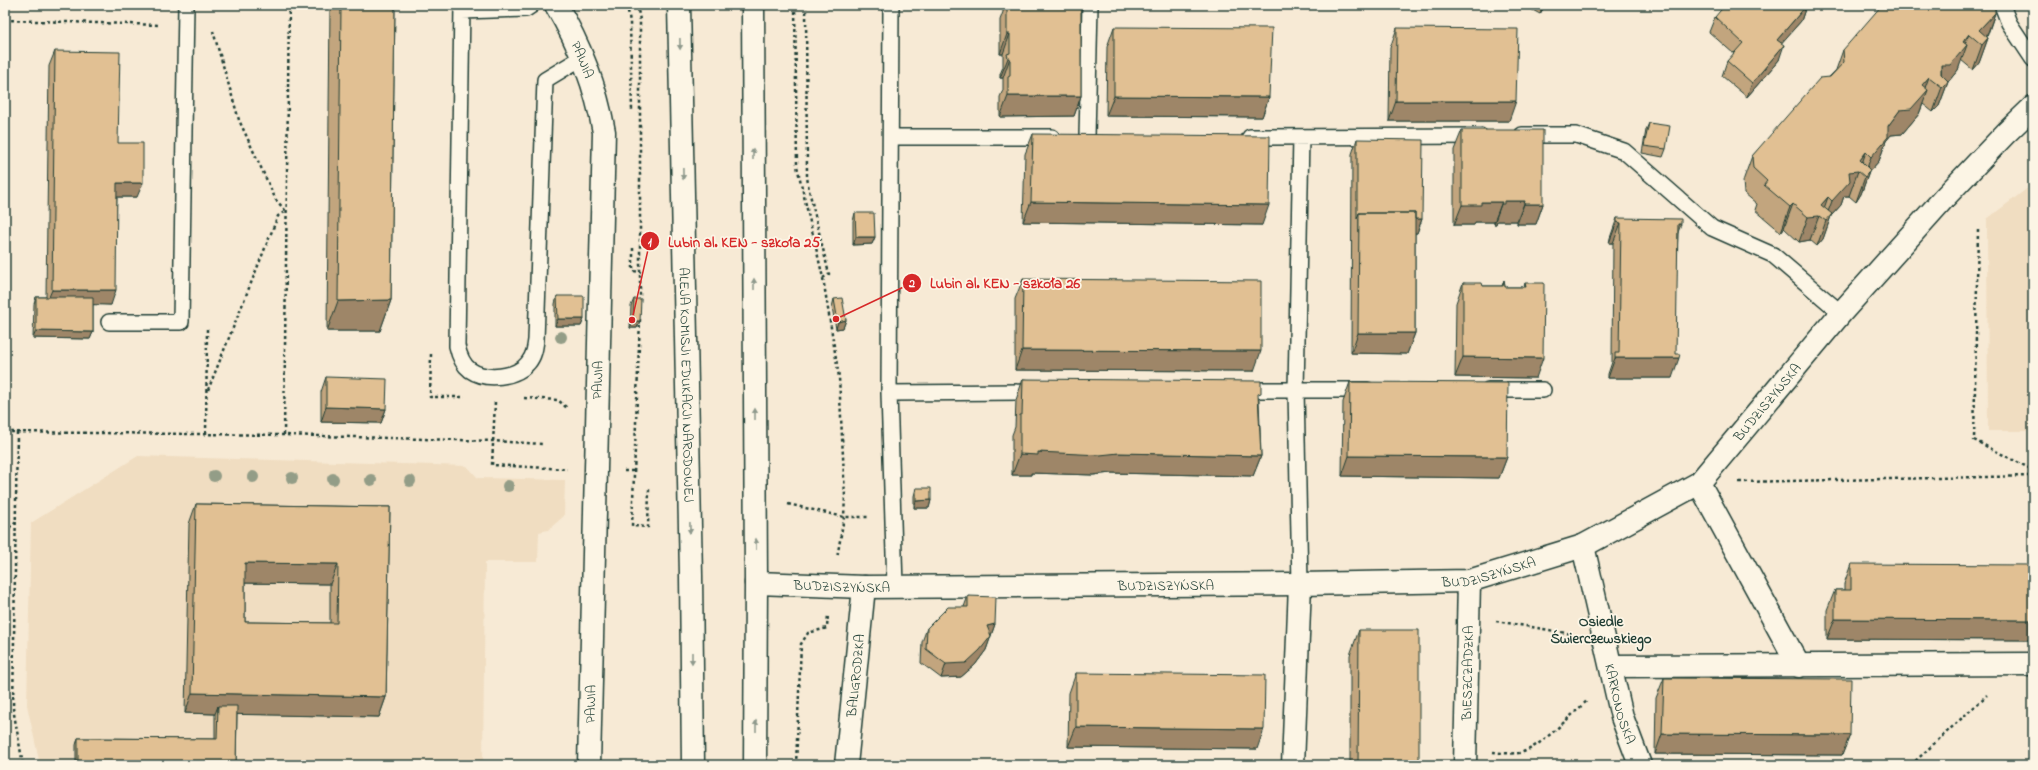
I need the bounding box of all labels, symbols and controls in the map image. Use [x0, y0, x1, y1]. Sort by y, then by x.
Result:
street label: PAWIA [565, 38, 599, 82]
one-way arrow [677, 38, 683, 51]
one-way arrow [750, 147, 756, 160]
one-way arrow [680, 168, 686, 181]
callout: Lubin al. KEN - szkoła 25 [640, 228, 828, 255]
text: Lubin al. KEN - szkoła 25 [668, 232, 820, 254]
text: 1 [648, 234, 652, 252]
street label: ALEJA KOMISJI EDUKACJI NARODOWEJ [673, 267, 698, 503]
callout: Lubin al. KEN - szkoła 26 [902, 270, 1088, 297]
text: Lubin al. KEN - szkoła 26 [930, 273, 1080, 295]
text: 2 [908, 275, 915, 293]
one-way arrow [751, 277, 757, 290]
street label: BUDZISZYŃSKA [1728, 359, 1807, 447]
street label: PAWIA [587, 360, 610, 400]
one-way arrow [752, 407, 758, 420]
one-way arrow [687, 522, 694, 534]
one-way arrow [753, 537, 759, 550]
street label: BUDZISZYŃSKA [1441, 552, 1539, 594]
street label: BUDZISZYŃSKA [792, 575, 890, 599]
street label: BUDZISZYŃSKA [1117, 576, 1214, 597]
district label: Osiedle Świerczewskiego [1550, 611, 1652, 652]
street label: BIESZCZADZKA [1457, 625, 1480, 722]
street label: BALIGRODZKA [842, 633, 871, 719]
one-way arrow [689, 652, 695, 665]
street label: KARKONOSKA [1598, 662, 1640, 747]
street label: PAWIA [581, 685, 602, 724]
one-way arrow [752, 720, 759, 732]

